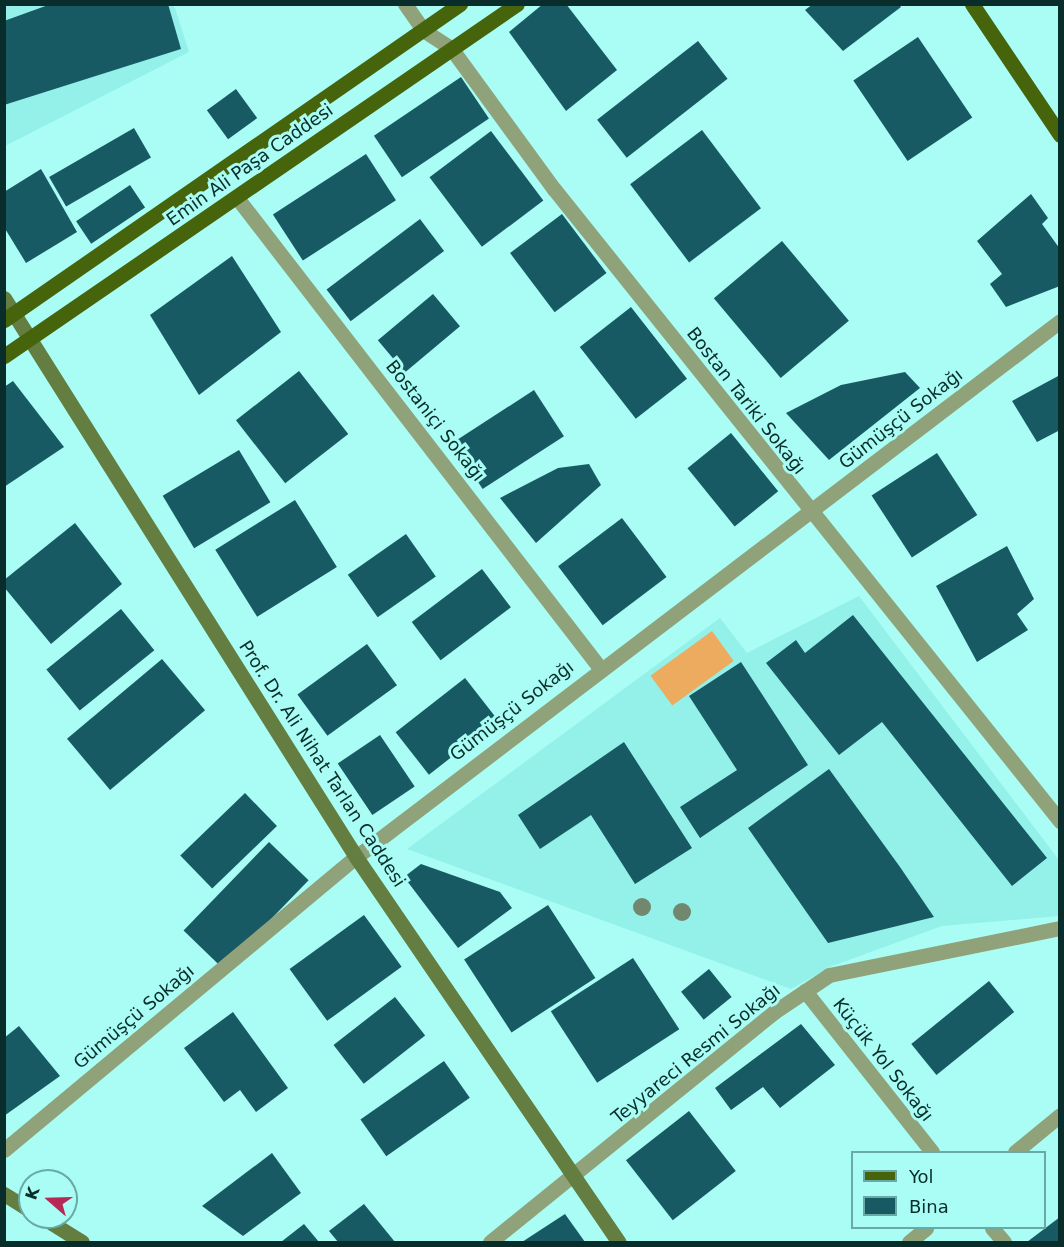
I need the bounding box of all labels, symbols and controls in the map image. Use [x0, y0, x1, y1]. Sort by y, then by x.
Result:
street label: Emin Ali Paşa Caddesi [163, 99, 337, 231]
street label: Bostan Tariki Sokağı [682, 323, 810, 479]
street label: Bostaniçi Sokağı [381, 356, 489, 486]
street label: Gümüşçü Sokağı [835, 364, 967, 474]
street label: Prof. Dr. Ali Nihat Tarlan Caddesi [234, 637, 410, 891]
street label: Gümüşçü Sokağı [446, 656, 578, 766]
street label: Gümüşçü Sokağı [69, 960, 199, 1074]
street label: Teyyareci Resmi Sokağı [607, 979, 785, 1129]
street label: Küçük Yol Sokağı [828, 994, 938, 1126]
legend [851, 1151, 1046, 1229]
text: Yol [909, 1166, 934, 1187]
north arrow [18, 1169, 78, 1229]
text: K [21, 1184, 44, 1202]
text: Bina [909, 1196, 949, 1217]

